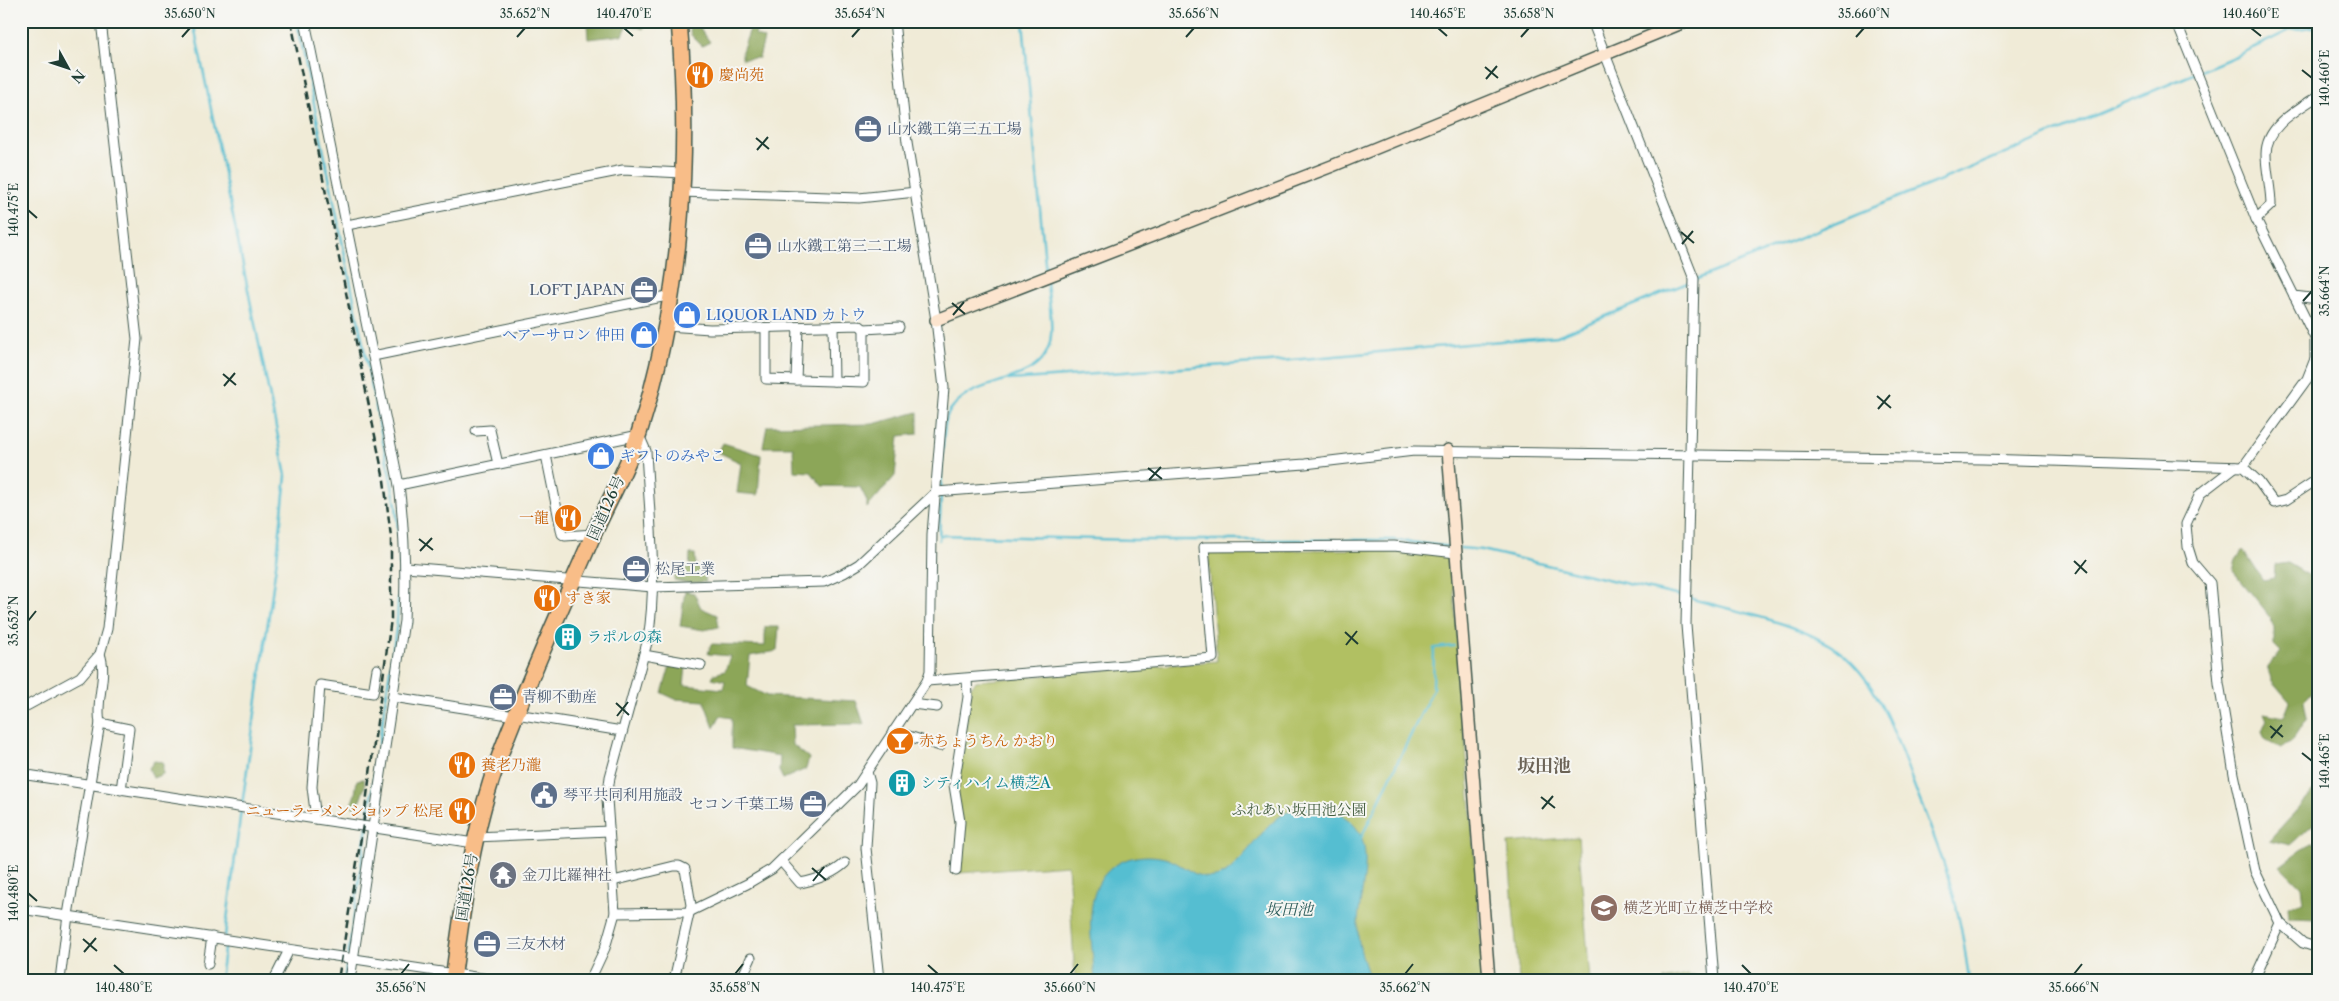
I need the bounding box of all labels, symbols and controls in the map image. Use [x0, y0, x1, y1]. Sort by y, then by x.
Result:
text: 35.650°N [164, 6, 216, 21]
text: 35.652°N [500, 6, 550, 21]
text: 140.470°E [596, 6, 652, 21]
text: 35.654°N [835, 6, 885, 21]
text: 35.656°N [1169, 6, 1219, 21]
text: 140.465°E [1410, 6, 1466, 21]
text: 35.658°N [1504, 6, 1555, 21]
text: 35.660°N [1838, 6, 1890, 21]
text: 140.460°E [2223, 6, 2279, 21]
north arrow [42, 42, 92, 92]
text: 140.460°E [2317, 50, 2332, 106]
restaurant icon: 慶尚苑 [685, 60, 715, 90]
place label: 慶尚苑 [719, 65, 764, 84]
text: N [67, 66, 89, 87]
office icon: 山水鐵工第三五工場 [853, 114, 883, 144]
place label: 山水鐵工第三五工場 [887, 119, 1022, 138]
text: 140.475°E [6, 183, 21, 237]
office icon: 山水鐵工第三二工場 [743, 231, 773, 261]
place label: 山水鐵工第三二工場 [777, 236, 912, 255]
text: 35.664°N [2317, 265, 2332, 317]
office icon: LOFT JAPAN [629, 275, 659, 305]
place label: LOFT JAPAN [529, 280, 625, 299]
shop icon: LIQUOR LAND カトウ [672, 300, 702, 330]
place label: LIQUOR LAND カトウ [706, 305, 866, 324]
shop icon: ヘアーサロン 仲田 [629, 320, 659, 350]
place label: ヘアーサロン 仲田 [502, 325, 625, 344]
shop icon: ギフトのみやこ [586, 441, 616, 471]
place label: ギフトのみやこ [620, 446, 725, 465]
street label: 国道126号 [583, 473, 628, 543]
restaurant icon: 一龍 [553, 503, 583, 533]
place label: 一龍 [519, 508, 549, 527]
office icon: 松尾工業 [621, 554, 651, 584]
place label: 松尾工業 [655, 559, 715, 578]
restaurant icon: すき家 [532, 583, 562, 613]
place label: すき家 [566, 588, 611, 607]
text: 35.652°N [6, 596, 21, 646]
building icon: ラポルの森 [553, 622, 583, 652]
place label: ラポルの森 [587, 627, 662, 646]
office icon: 青柳不動産 [488, 682, 518, 712]
place label: 青柳不動産 [522, 687, 597, 706]
bar icon: 赤ちょうちん かおり [885, 726, 915, 756]
place label: 赤ちょうちん かおり [919, 731, 1058, 750]
text: 140.465°E [2317, 733, 2332, 789]
restaurant icon: 養老乃瀧 [447, 750, 477, 780]
place label: 養老乃瀧 [481, 755, 541, 774]
district label: 坂田池 [1517, 755, 1571, 777]
building icon: シティハイム横芝A [887, 768, 917, 798]
place label: シティハイム横芝A [921, 773, 1052, 792]
public building icon: 琴平共同利用施設 [529, 780, 559, 810]
place label: 琴平共同利用施設 [563, 785, 683, 804]
office icon: セコン千葉工場 [798, 789, 828, 819]
place label: セコン千葉工場 [689, 794, 794, 813]
restaurant icon: ニューラーメンショップ 松尾 [447, 796, 477, 826]
park label: ふれあい坂田池公園 [1231, 800, 1367, 819]
place label: ニューラーメンショップ 松尾 [245, 801, 443, 820]
street label: 国道126号 [452, 851, 481, 922]
temple icon: 金刀比羅神社 [488, 860, 518, 890]
text: 140.480°E [6, 865, 21, 921]
place label: 金刀比羅神社 [522, 865, 612, 884]
school or university icon: 横芝光町立横芝中学校 [1589, 893, 1619, 923]
place label: 横芝光町立横芝中学校 [1623, 898, 1773, 917]
water label: 坂田池 [1265, 899, 1315, 919]
office icon: 三友木材 [472, 929, 502, 959]
place label: 三友木材 [506, 934, 566, 953]
text: 140.480°E [96, 980, 152, 995]
text: 35.656°N [376, 980, 426, 995]
text: 35.658°N [710, 980, 761, 995]
text: 140.475°E [911, 980, 965, 995]
text: 35.660°N [1044, 980, 1096, 995]
text: 35.662°N [1379, 980, 1431, 995]
text: 140.470°E [1723, 980, 1779, 995]
text: 35.666°N [2048, 980, 2100, 995]

